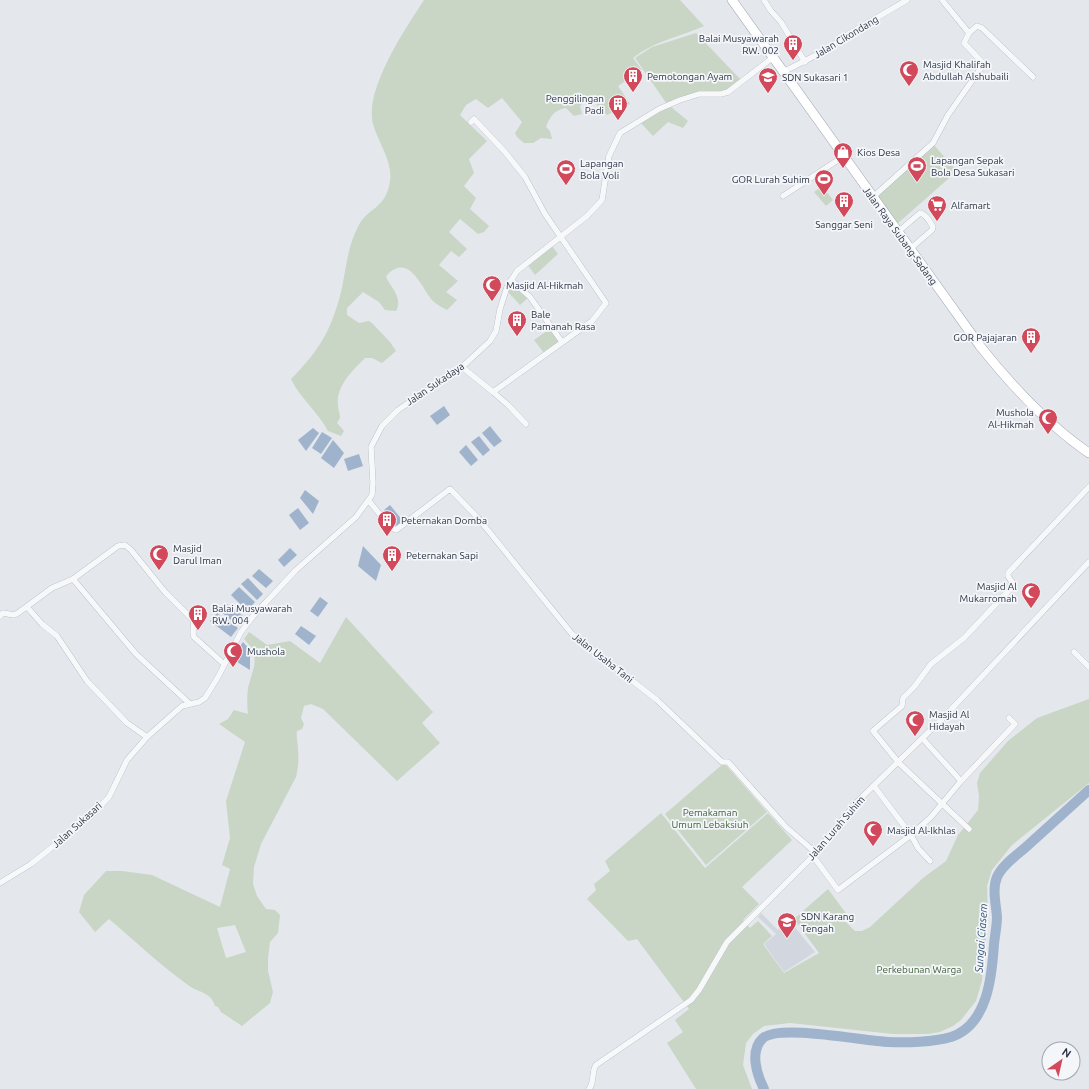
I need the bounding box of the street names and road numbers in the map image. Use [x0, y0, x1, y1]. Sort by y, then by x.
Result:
street label: Jalan Cikondang [812, 13, 880, 61]
street label: Jalan Raya Subang-Sadang [861, 185, 939, 287]
street label: Jalan Sukadaya [404, 360, 466, 408]
street label: Jalan Usaha Tani [571, 631, 635, 685]
street label: Jalan Lurah Suhim [805, 794, 867, 862]
street label: Jalan Sukasari [50, 800, 104, 850]

